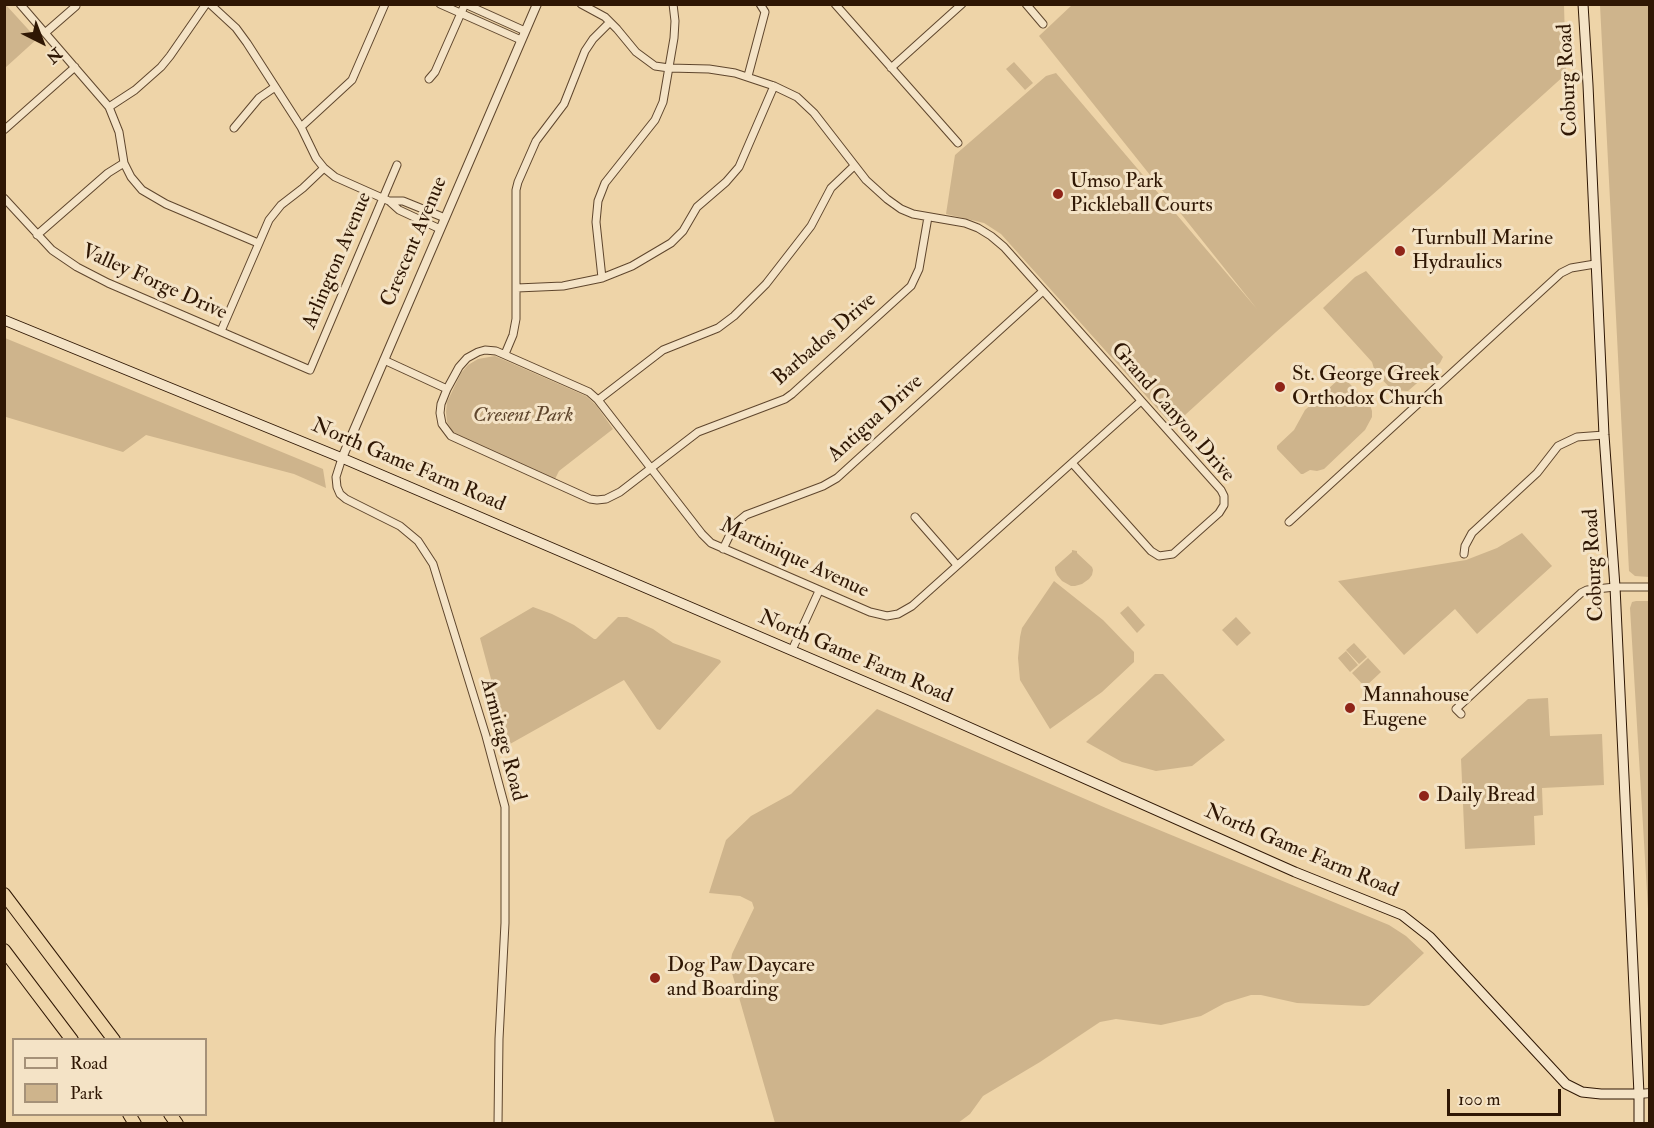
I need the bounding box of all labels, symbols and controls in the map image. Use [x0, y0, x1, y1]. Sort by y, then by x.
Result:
north arrow [12, 12, 72, 72]
street label: Coburg Road [1553, 23, 1585, 137]
text: N [42, 43, 66, 68]
place label: Umso Park Pickleball Courts [1070, 169, 1213, 219]
street label: Crescent Avenue [376, 173, 454, 311]
marker: Umso Park Pickleball Courts [1051, 187, 1065, 201]
street label: Arlington Avenue [298, 189, 378, 333]
place label: Turnbull Marine Hydraulics [1412, 226, 1553, 276]
street label: Valley Forge Drive [77, 240, 231, 326]
marker: Turnbull Marine Hydraulics [1393, 244, 1407, 258]
street label: Barbados Drive [768, 288, 882, 392]
street label: Grand Canyon Drive [1105, 338, 1239, 488]
place label: St. George Greek Orthodox Church [1292, 362, 1443, 412]
street label: Antigua Drive [823, 370, 929, 468]
marker: St. George Greek Orthodox Church [1273, 380, 1287, 394]
park label: Cresent Park [473, 403, 573, 429]
street label: North Game Farm Road [307, 414, 509, 518]
street label: Coburg Road [1579, 508, 1611, 622]
street label: Martinique Avenue [716, 514, 872, 604]
street label: North Game Farm Road [754, 606, 956, 710]
street label: Armitage Road [474, 676, 530, 804]
place label: Mannahouse Eugene [1362, 683, 1469, 733]
marker: Mannahouse Eugene [1343, 701, 1357, 715]
place label: Daily Bread [1436, 783, 1535, 809]
marker: Daily Bread [1417, 789, 1431, 803]
street label: North Game Farm Road [1200, 800, 1402, 904]
place label: Dog Paw Daycare and Boarding [667, 953, 815, 1003]
marker: Dog Paw Daycare and Boarding [648, 971, 662, 985]
legend [12, 1038, 207, 1116]
text: Road [70, 1052, 108, 1075]
scale bar [1450, 1077, 1564, 1115]
text: Park [70, 1082, 103, 1105]
text: 100 m [1458, 1088, 1501, 1111]

